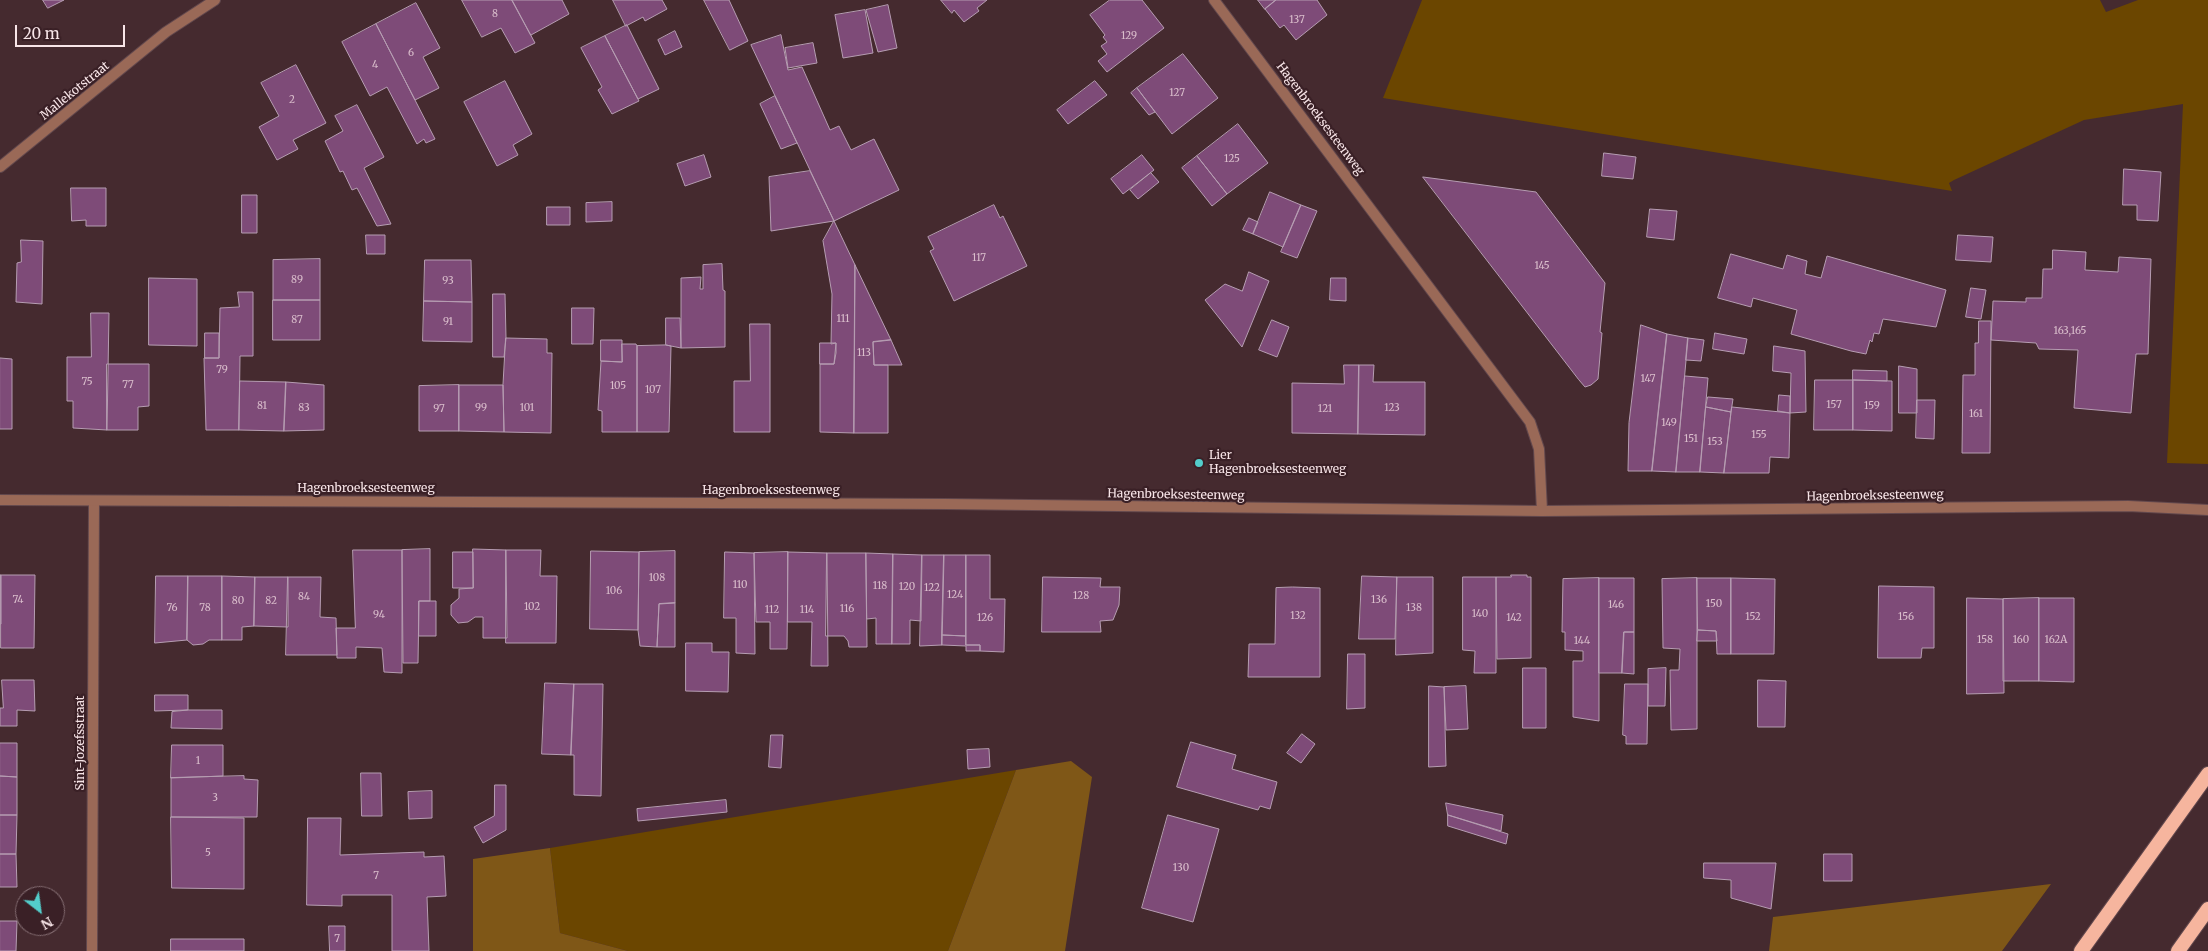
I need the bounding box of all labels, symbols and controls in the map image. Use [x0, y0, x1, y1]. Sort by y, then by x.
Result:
house number: 8 [492, 8, 498, 20]
house number: 137 [1289, 14, 1305, 26]
scale bar [18, 15, 128, 47]
text: 20 m [23, 24, 60, 43]
house number: 129 [1121, 30, 1137, 42]
house number: 6 [408, 47, 414, 59]
street label: Mallekotstraat [38, 59, 112, 123]
house number: 4 [372, 59, 378, 71]
street label: Hagenbroeksesteenweg [1273, 60, 1367, 178]
house number: 127 [1169, 87, 1185, 99]
house number: 2 [289, 94, 295, 106]
house number: 125 [1224, 153, 1240, 165]
house number: 117 [972, 252, 986, 264]
house number: 145 [1534, 260, 1550, 272]
house number: 89 [291, 274, 303, 286]
house number: 93 [442, 275, 454, 287]
house number: 111 [837, 313, 849, 325]
house number: 87 [291, 314, 303, 326]
house number: 91 [443, 316, 453, 328]
house number: 163,165 [2054, 325, 2086, 337]
house number: 113 [857, 347, 871, 359]
house number: 79 [216, 364, 228, 376]
house number: 147 [1641, 373, 1655, 385]
house number: 75 [81, 376, 93, 388]
house number: 77 [122, 379, 134, 391]
house number: 105 [610, 380, 626, 392]
house number: 107 [645, 384, 661, 396]
house number: 157 [1826, 399, 1842, 411]
house number: 81 [257, 400, 267, 412]
house number: 159 [1864, 400, 1880, 412]
house number: 83 [298, 402, 310, 414]
house number: 99 [475, 402, 487, 414]
house number: 101 [520, 402, 534, 414]
house number: 123 [1384, 402, 1400, 414]
house number: 97 [433, 403, 445, 415]
house number: 121 [1318, 403, 1332, 415]
house number: 161 [1969, 408, 1983, 420]
house number: 149 [1661, 417, 1677, 429]
house number: 155 [1751, 429, 1767, 441]
house number: 151 [1684, 433, 1698, 445]
house number: 153 [1707, 436, 1723, 448]
place label: Lier Hagenbroeksesteenweg [1209, 449, 1346, 477]
marker: Lier Hagenbroeksesteenweg [1193, 457, 1205, 469]
street label: Hagenbroeksesteenweg [297, 482, 435, 496]
street label: Hagenbroeksesteenweg [702, 484, 840, 498]
street label: Hagenbroeksesteenweg [1107, 487, 1245, 503]
street label: Hagenbroeksesteenweg [1806, 488, 1944, 504]
house number: 108 [649, 572, 665, 584]
house number: 110 [733, 579, 747, 591]
house number: 118 [873, 580, 887, 592]
house number: 120 [899, 581, 915, 593]
house number: 122 [924, 582, 940, 594]
house number: 106 [606, 585, 622, 597]
house number: 124 [947, 589, 963, 601]
house number: 128 [1073, 590, 1089, 602]
house number: 84 [298, 591, 310, 603]
house number: 74 [13, 594, 23, 606]
house number: 136 [1371, 594, 1387, 606]
house number: 80 [232, 595, 244, 607]
house number: 82 [265, 595, 277, 607]
house number: 150 [1706, 598, 1722, 610]
house number: 146 [1608, 599, 1624, 611]
house number: 102 [524, 601, 540, 613]
house number: 76 [166, 602, 178, 614]
house number: 78 [199, 602, 211, 614]
house number: 138 [1406, 602, 1422, 614]
house number: 116 [840, 603, 854, 615]
house number: 112 [765, 604, 779, 616]
house number: 114 [800, 604, 814, 616]
house number: 140 [1472, 608, 1488, 620]
house number: 94 [373, 609, 385, 621]
house number: 132 [1290, 610, 1306, 622]
house number: 152 [1745, 611, 1761, 623]
house number: 156 [1898, 611, 1914, 623]
house number: 126 [977, 612, 993, 624]
house number: 142 [1506, 612, 1522, 624]
house number: 158 [1977, 634, 1993, 646]
house number: 160 [2013, 634, 2029, 646]
house number: 162A [2045, 634, 2067, 646]
house number: 144 [1574, 635, 1590, 647]
street label: Sint-Jozefsstraat [74, 695, 88, 791]
house number: 1 [196, 755, 200, 767]
house number: 3 [212, 792, 218, 804]
house number: 5 [205, 847, 211, 859]
house number: 130 [1173, 862, 1189, 874]
house number: 7 [373, 870, 379, 882]
north arrow [15, 886, 65, 936]
text: N [38, 913, 56, 934]
house number: 7 [334, 933, 340, 945]

